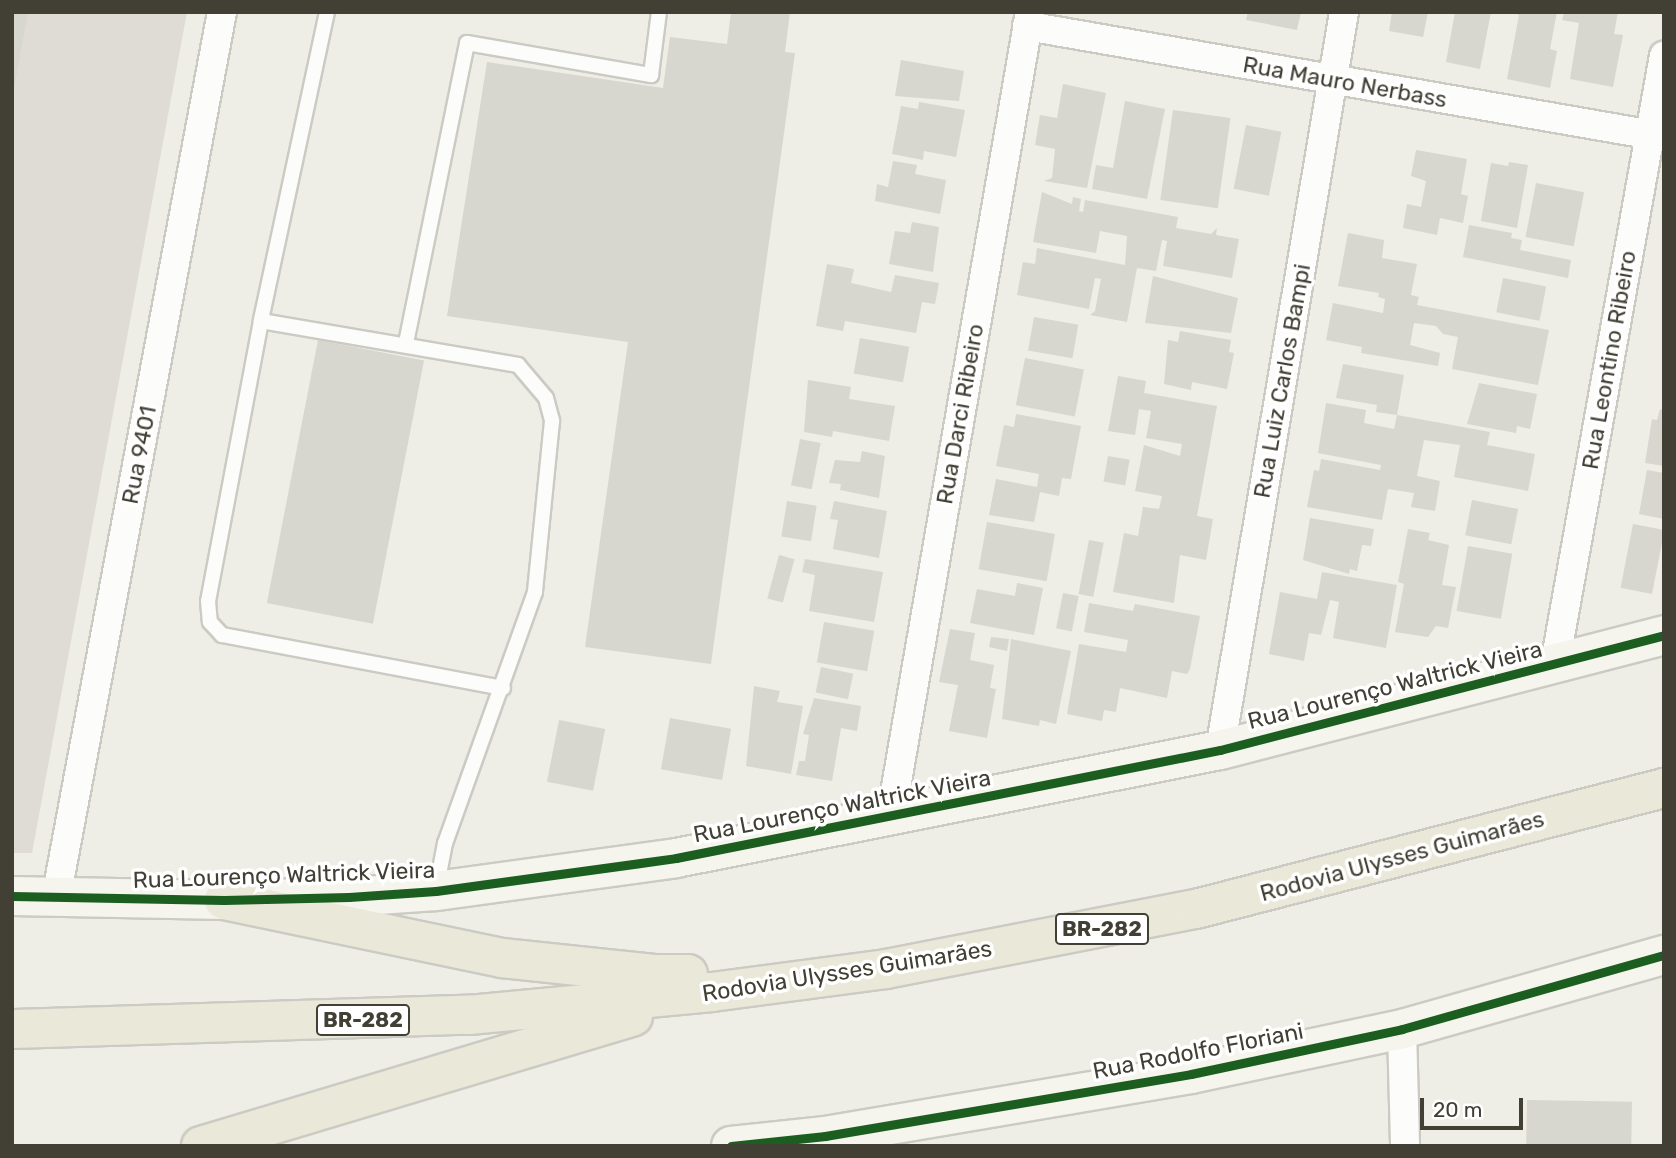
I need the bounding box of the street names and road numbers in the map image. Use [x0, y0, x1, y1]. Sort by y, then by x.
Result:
street label: Rua Mauro Nerbass [1241, 50, 1449, 114]
street label: Rua Leontino Ribeiro [1576, 248, 1642, 472]
street label: Rua Luiz Carlos Bampi [1248, 262, 1316, 500]
street label: Rua Darci Ribeiro [931, 322, 989, 506]
street label: Rua 9401 [116, 404, 162, 506]
street label: Rua Lourenço Waltrick Vieira [1244, 635, 1546, 735]
street label: Rua Lourenço Waltrick Vieira [690, 763, 994, 849]
street label: Rodovia Ulysses Guimarães [1257, 805, 1547, 907]
street label: Rua Lourenço Waltrick Vieira [132, 856, 436, 894]
road number: BR-282 [1055, 912, 1149, 946]
street label: Rodovia Ulysses Guimarães [700, 934, 994, 1008]
road number: BR-282 [316, 1002, 410, 1038]
street label: Rua Rodolfo Floriani [1090, 1017, 1306, 1085]

